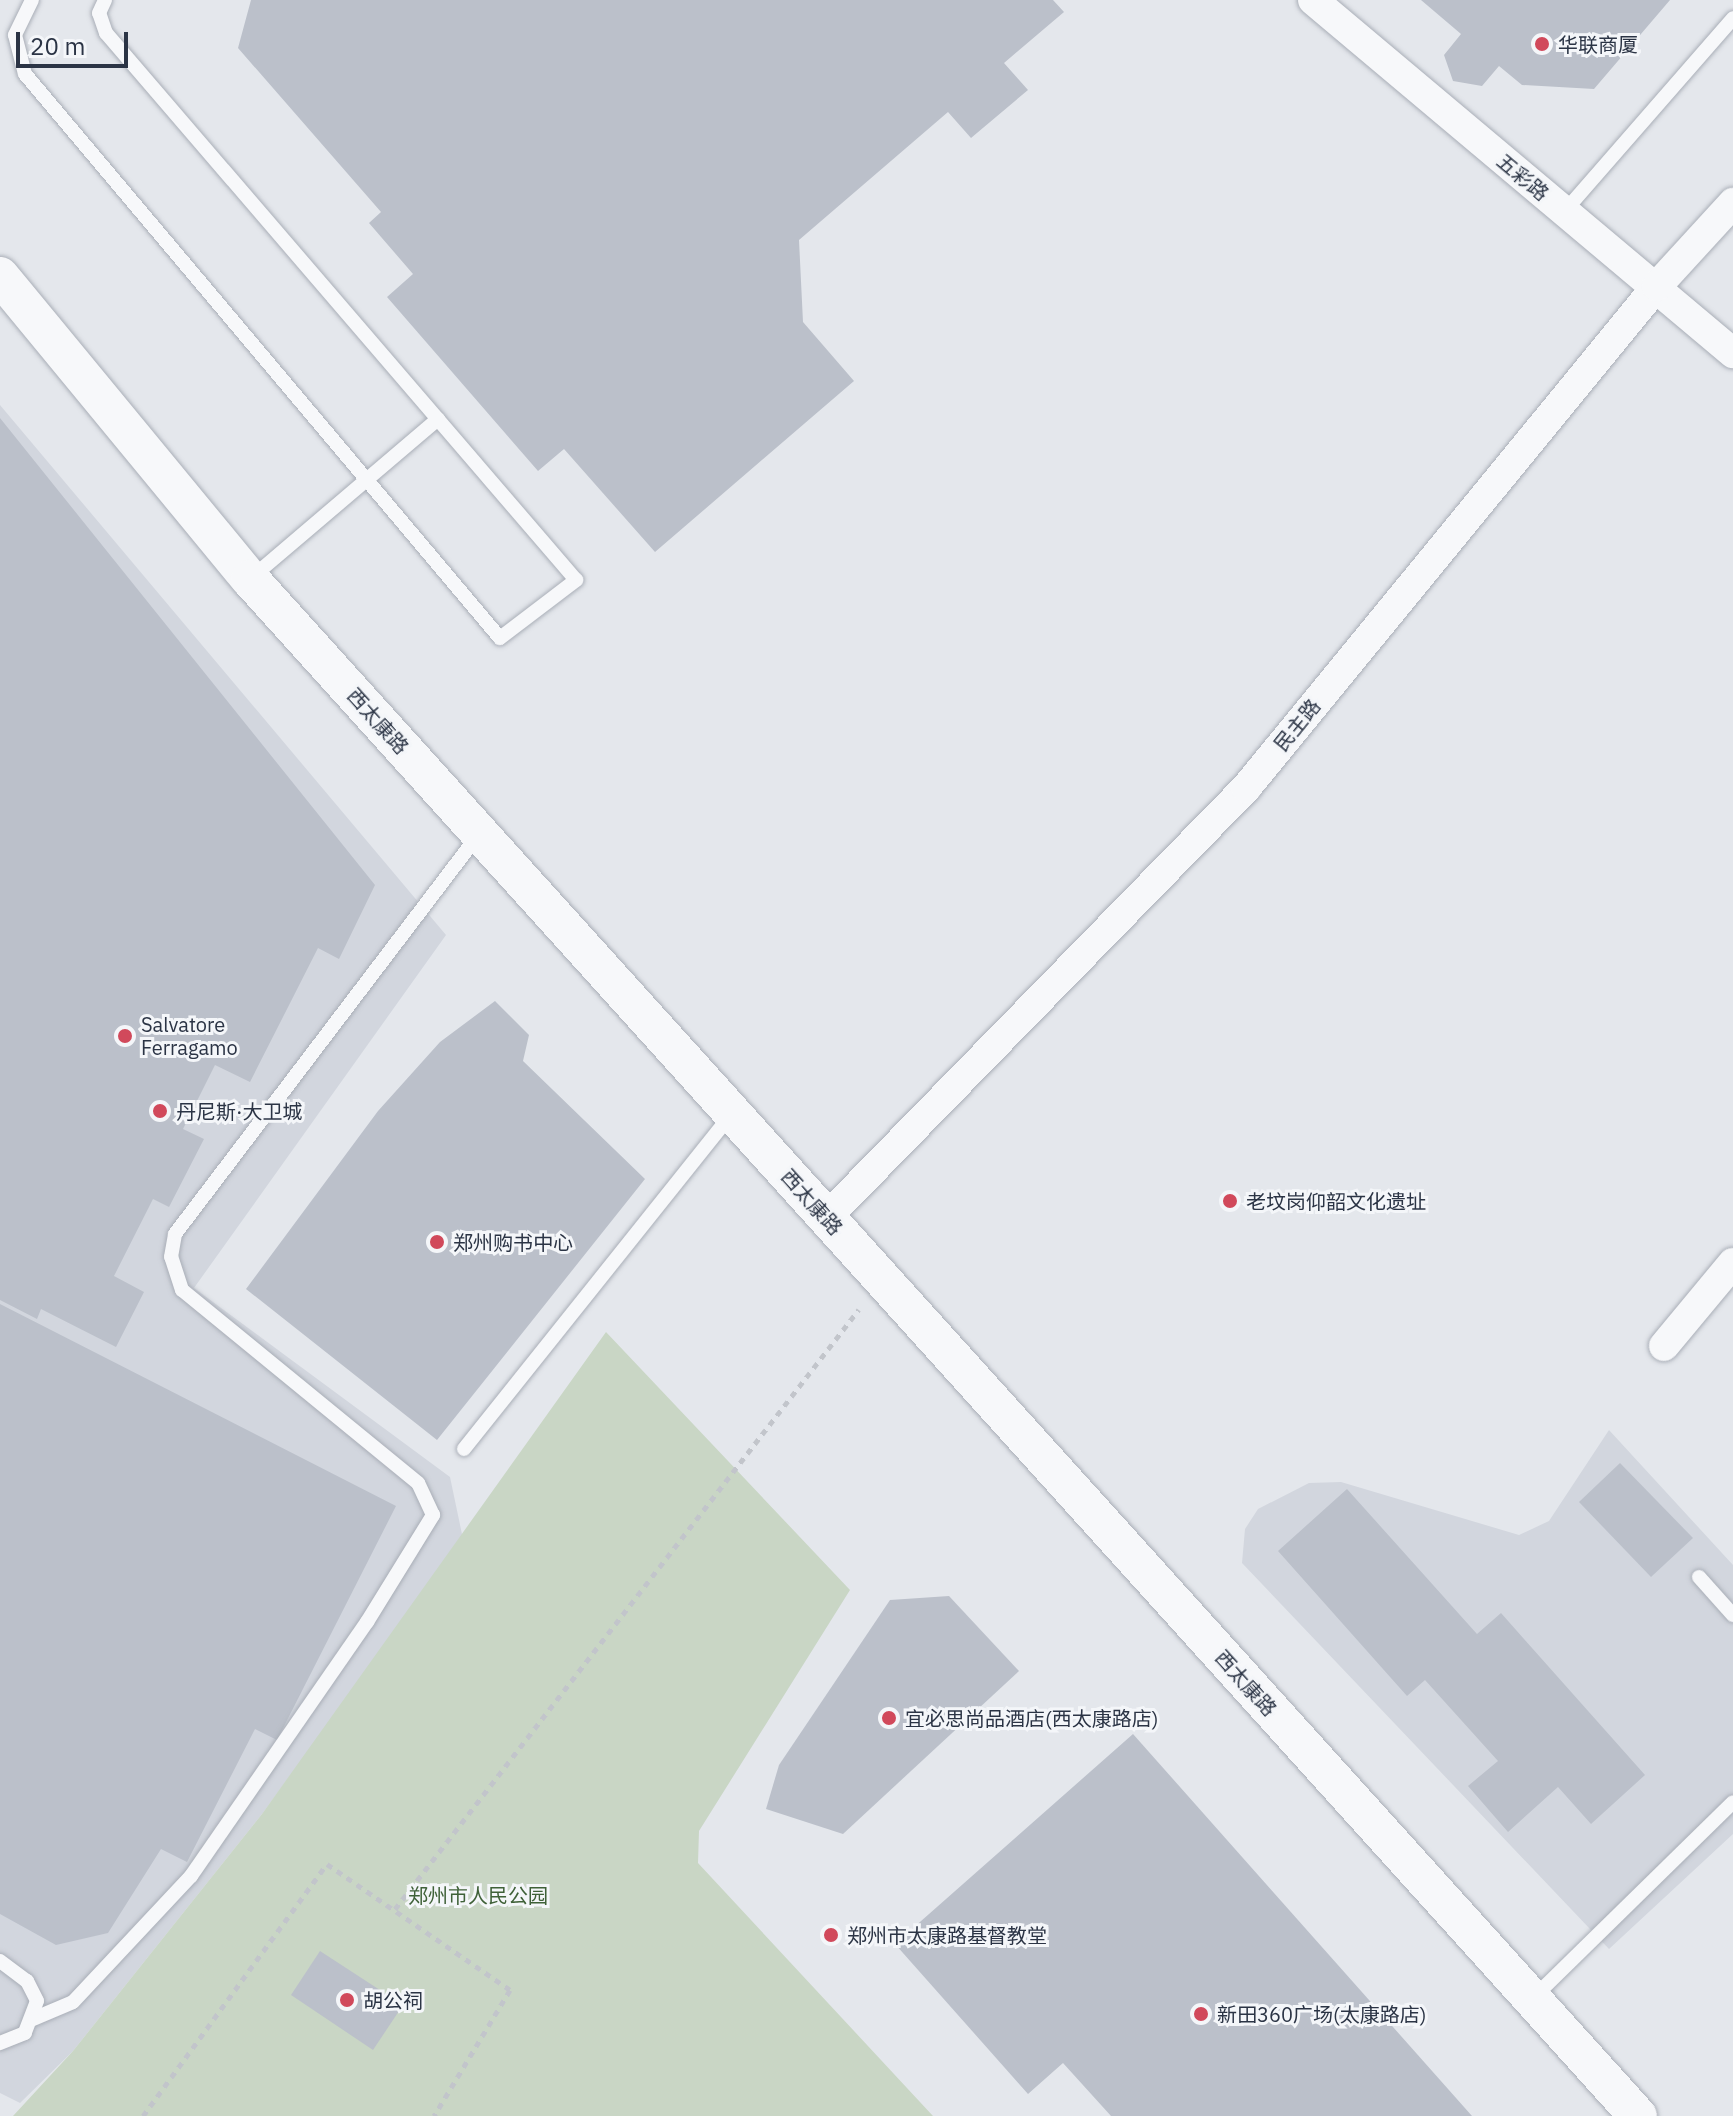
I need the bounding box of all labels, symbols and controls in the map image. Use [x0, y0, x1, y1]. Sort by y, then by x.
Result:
scale bar [20, 16, 132, 66]
text: 20 m [30, 30, 85, 62]
place label: 华联商厦 [1558, 32, 1638, 56]
marker: 华联商厦 [1533, 35, 1551, 53]
street label: 五彩路 [1492, 149, 1554, 205]
street label: 西太康路 [342, 683, 414, 759]
street label: 民主路 [1269, 694, 1325, 756]
place label: Salvatore Ferragamo [141, 1012, 238, 1059]
marker: Salvatore Ferragamo [116, 1027, 134, 1045]
place label: 丹尼斯·大卫城 [176, 1099, 303, 1123]
marker: 丹尼斯·大卫城 [151, 1102, 169, 1120]
street label: 西太康路 [776, 1164, 848, 1240]
place label: 老坟岗仰韶文化遗址 [1246, 1189, 1426, 1213]
marker: 老坟岗仰韶文化遗址 [1221, 1192, 1239, 1210]
place label: 郑州购书中心 [453, 1230, 573, 1254]
marker: 郑州购书中心 [428, 1233, 446, 1251]
street label: 西太康路 [1210, 1645, 1282, 1721]
place label: 宜必思尚品酒店(西太康路店) [905, 1706, 1158, 1730]
marker: 宜必思尚品酒店(西太康路店) [880, 1709, 898, 1727]
park label: 郑州市人民公园 [408, 1883, 548, 1907]
place label: 郑州市太康路基督教堂 [847, 1923, 1047, 1947]
marker: 郑州市太康路基督教堂 [822, 1926, 840, 1944]
place label: 胡公祠 [363, 1988, 423, 2012]
marker: 胡公祠 [338, 1991, 356, 2009]
place label: 新田360广场(太康路店) [1217, 2002, 1426, 2026]
marker: 新田360广场(太康路店) [1192, 2005, 1210, 2023]

